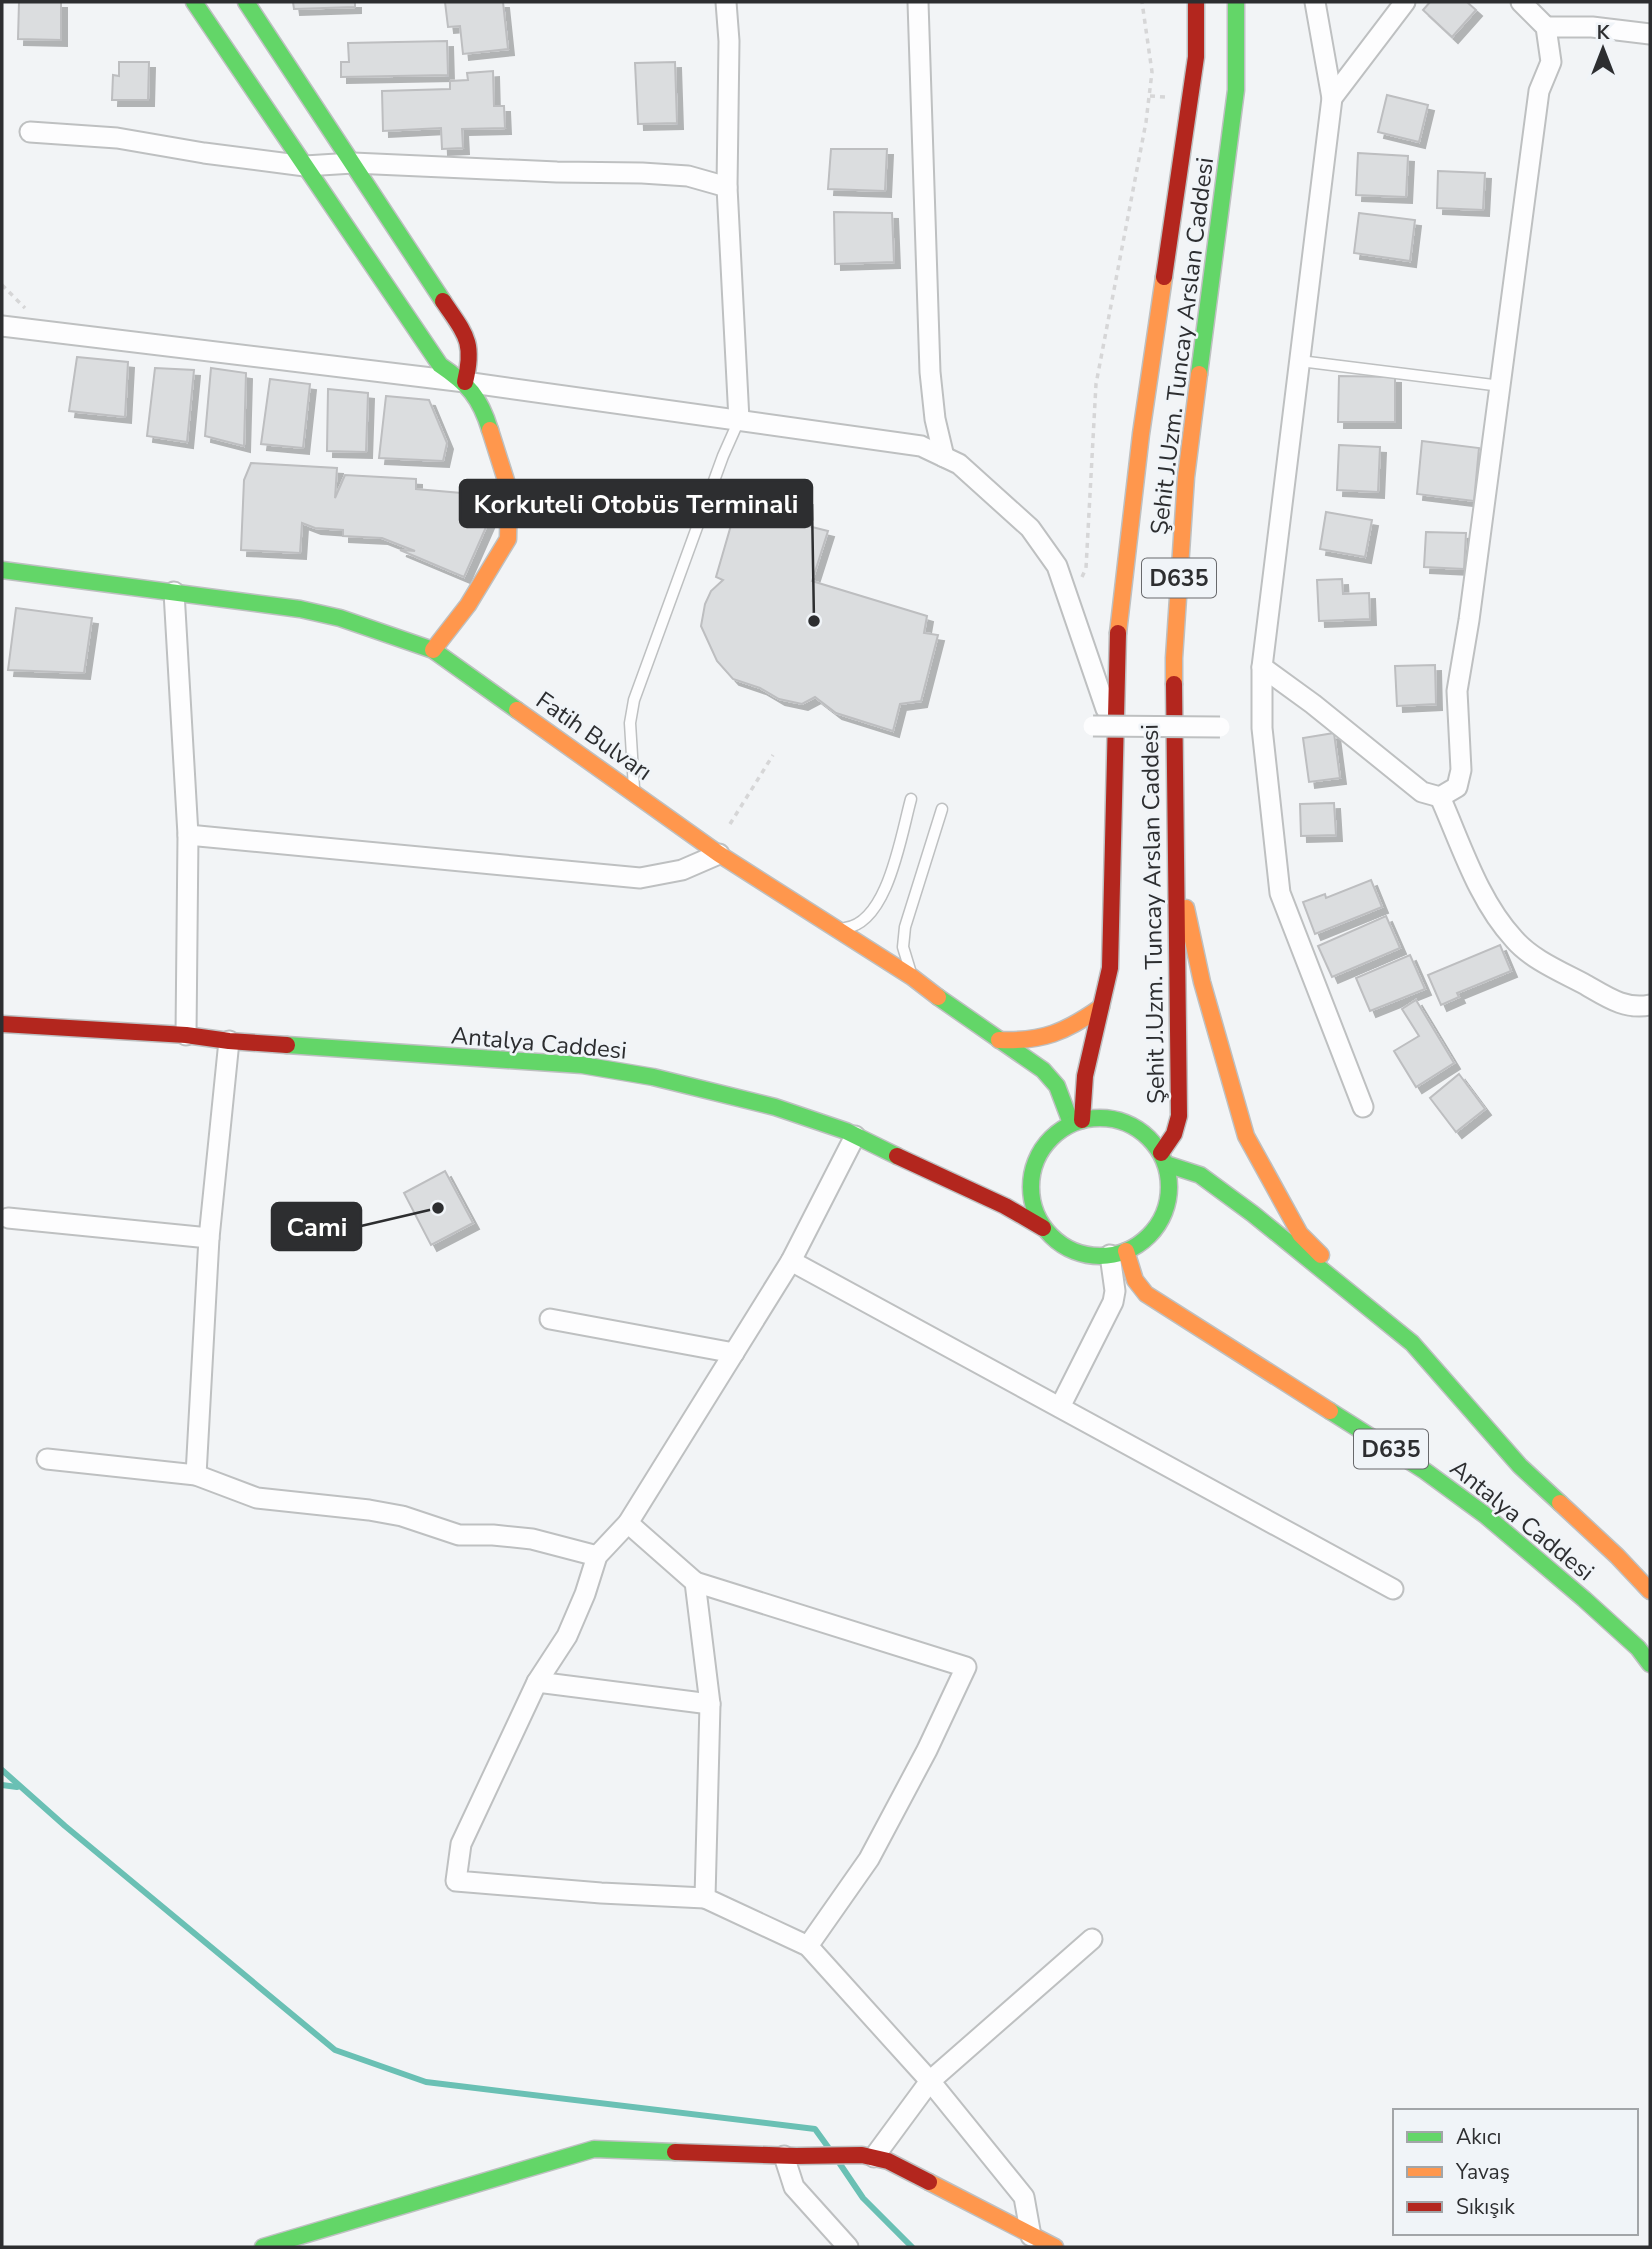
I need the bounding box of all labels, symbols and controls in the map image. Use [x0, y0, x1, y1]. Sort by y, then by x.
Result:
north arrow [1568, 14, 1638, 84]
text: K [1597, 20, 1611, 46]
street label: Şehit J.Uzm. Tuncay Arslan Caddesi [1143, 156, 1221, 536]
callout: Korkuteli Otobüs Terminali [460, 480, 812, 527]
text: Korkuteli Otobüs Terminali [474, 487, 798, 522]
road number: D635 [1142, 558, 1216, 598]
street label: Fatih Bulvarı [530, 684, 658, 788]
street label: Şehit J.Uzm. Tuncay Arslan Caddesi [1134, 724, 1172, 1104]
street label: Antalya Caddesi [450, 1019, 628, 1067]
callout: Cami [272, 1203, 361, 1250]
text: Cami [287, 1210, 347, 1245]
road number: D635 [1354, 1430, 1428, 1468]
street label: Antalya Caddesi [1443, 1452, 1601, 1588]
legend [1393, 2109, 1638, 2235]
text: Akıcı [1456, 2123, 1501, 2151]
text: Yavaş [1455, 2158, 1510, 2186]
text: Sıkışık [1456, 2193, 1515, 2221]

